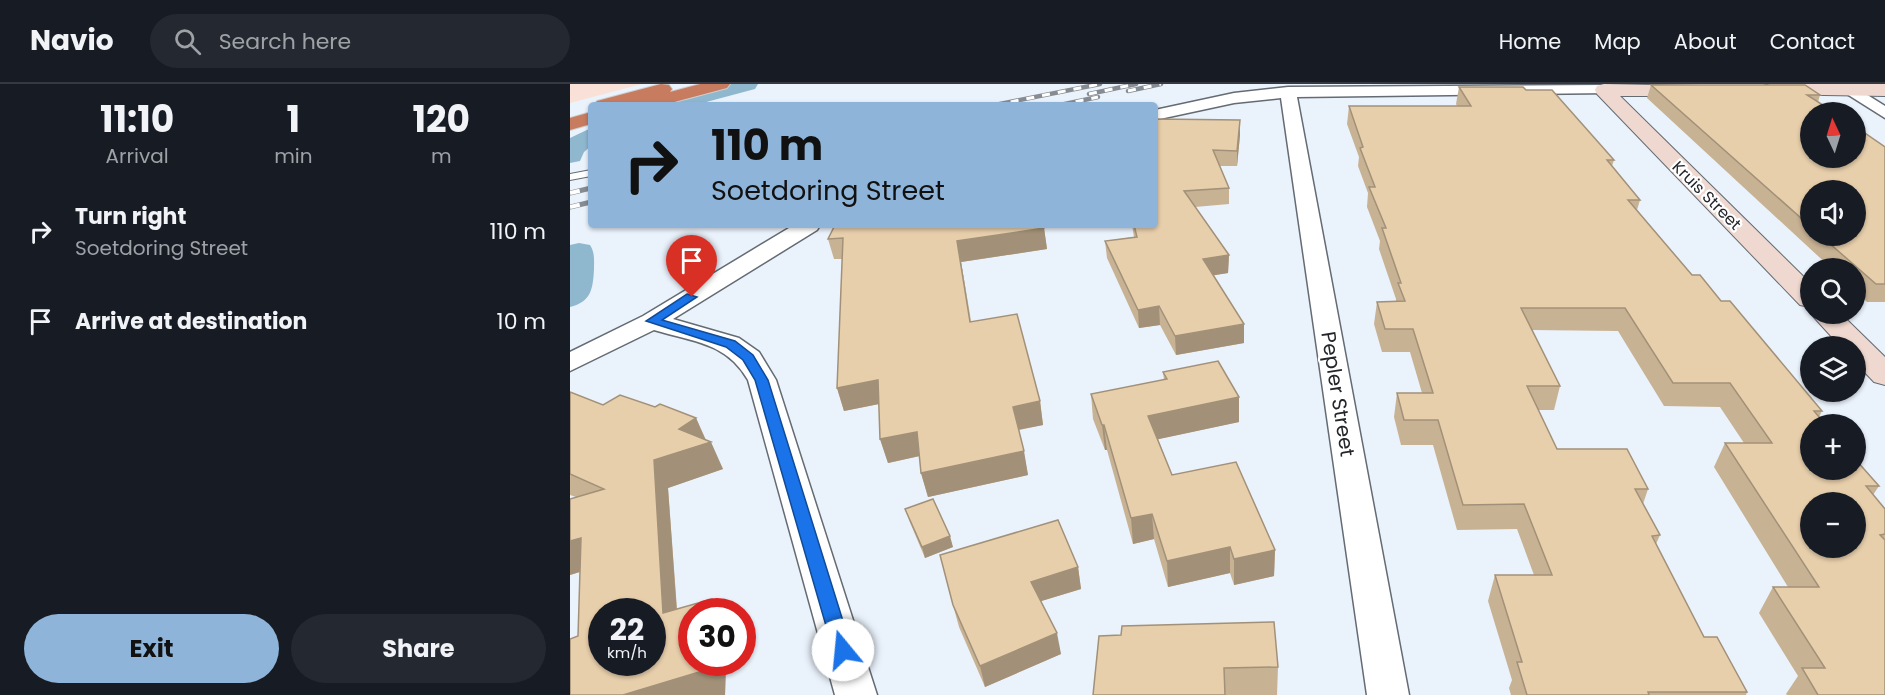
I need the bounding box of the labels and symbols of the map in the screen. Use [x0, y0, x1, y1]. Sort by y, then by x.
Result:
north arrow [1800, 102, 1866, 168]
street label: Kruis Street [1667, 156, 1746, 235]
pin [666, 235, 717, 297]
street label: Pepler Street [1314, 329, 1362, 459]
speed limit sign: 30 [678, 598, 756, 676]
position arrow [811, 618, 875, 682]

